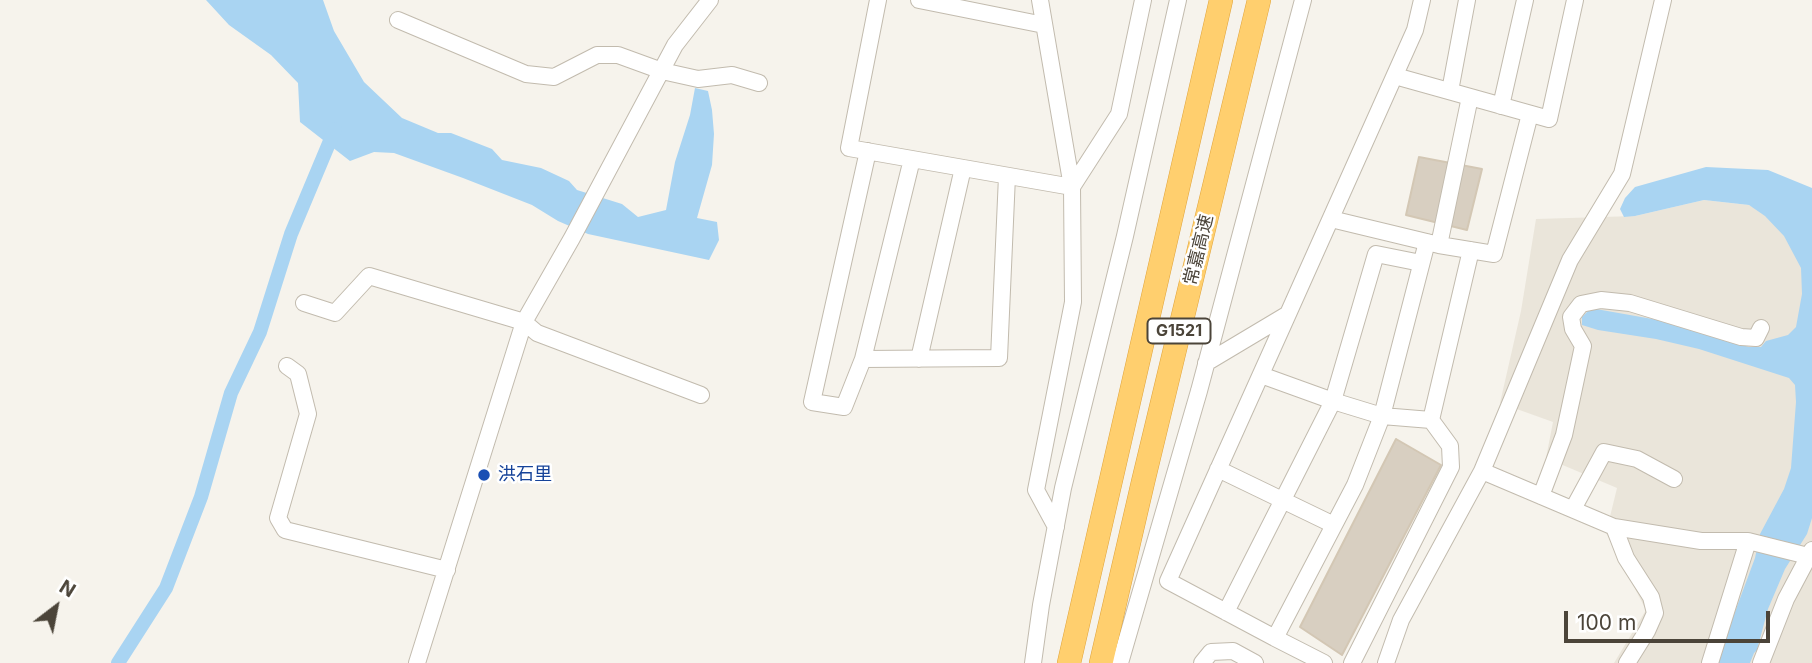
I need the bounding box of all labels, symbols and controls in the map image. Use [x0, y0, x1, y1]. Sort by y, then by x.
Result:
street label: 常嘉高速 [1180, 212, 1218, 288]
road number: G1521 [1148, 318, 1210, 344]
place label: 洪石里 [498, 464, 552, 486]
marker: 洪石里 [476, 467, 492, 483]
north arrow [21, 572, 91, 642]
text: N [55, 575, 80, 602]
scale bar [1567, 596, 1773, 640]
text: 100 m [1577, 610, 1636, 635]

